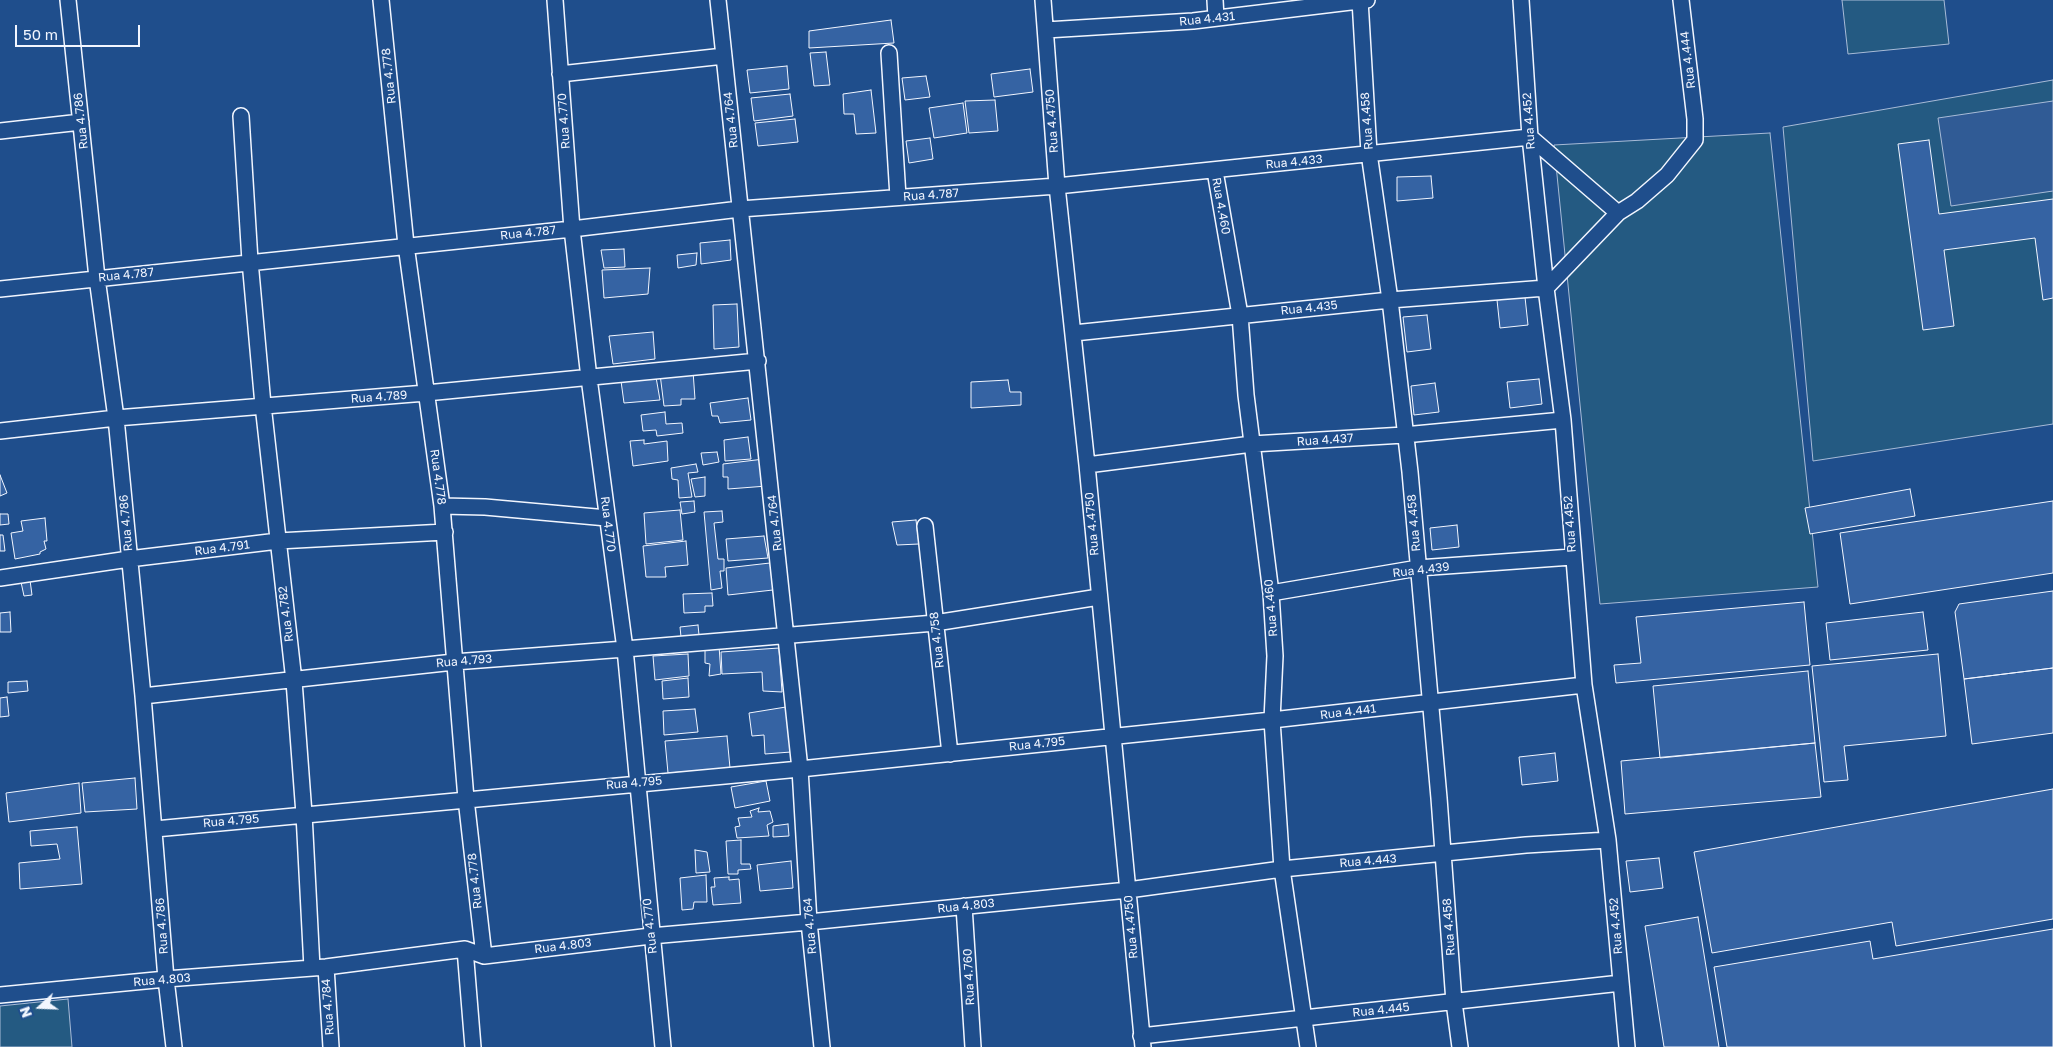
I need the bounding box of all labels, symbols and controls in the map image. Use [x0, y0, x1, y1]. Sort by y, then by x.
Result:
street label: Rua 4.431 [1178, 9, 1236, 29]
scale bar [18, 15, 142, 47]
text: 50 m [23, 25, 58, 43]
street label: Rua 4.444 [1677, 30, 1699, 90]
street label: Rua 4.778 [379, 47, 399, 105]
street label: Rua 4.4750 [1043, 89, 1061, 153]
street label: Rua 4.764 [721, 91, 741, 149]
street label: Rua 4.786 [71, 92, 91, 150]
street label: Rua 4.458 [1358, 92, 1376, 150]
street label: Rua 4.452 [1520, 92, 1538, 150]
street label: Rua 4.770 [555, 93, 573, 149]
street label: Rua 4.433 [1265, 152, 1323, 172]
street label: Rua 4.460 [1209, 176, 1233, 236]
street label: Rua 4.787 [903, 186, 959, 204]
street label: Rua 4.787 [499, 223, 557, 243]
street label: Rua 4.787 [97, 265, 155, 285]
street label: Rua 4.435 [1280, 298, 1338, 318]
street label: Rua 4.789 [350, 388, 408, 406]
street label: Rua 4.437 [1296, 431, 1354, 449]
street label: Rua 4.778 [427, 448, 449, 506]
street label: Rua 4.4750 [1082, 492, 1102, 556]
street label: Rua 4.786 [116, 494, 136, 552]
street label: Rua 4.764 [765, 494, 785, 552]
street label: Rua 4.458 [1404, 494, 1424, 552]
street label: Rua 4.770 [597, 495, 619, 553]
street label: Rua 4.452 [1561, 495, 1579, 553]
street label: Rua 4.791 [194, 537, 250, 559]
street label: Rua 4.439 [1392, 559, 1450, 581]
street label: Rua 4.460 [1261, 579, 1281, 637]
street label: Rua 4.782 [275, 585, 297, 643]
street label: Rua 4.758 [927, 611, 947, 669]
street label: Rua 4.793 [435, 651, 493, 671]
street label: Rua 4.441 [1319, 701, 1377, 723]
street label: Rua 4.795 [1008, 734, 1066, 754]
street label: Rua 4.795 [605, 773, 663, 793]
street label: Rua 4.795 [202, 811, 260, 831]
street label: Rua 4.443 [1339, 851, 1397, 871]
street label: Rua 4.778 [465, 852, 485, 910]
street label: Rua 4.4750 [1121, 895, 1141, 959]
street label: Rua 4.803 [937, 896, 995, 916]
street label: Rua 4.786 [153, 897, 171, 955]
street label: Rua 4.770 [640, 897, 660, 955]
street label: Rua 4.764 [800, 897, 820, 955]
street label: Rua 4.452 [1606, 897, 1626, 955]
street label: Rua 4.458 [1440, 898, 1458, 956]
street label: Rua 4.803 [534, 935, 592, 957]
street label: Rua 4.760 [960, 948, 978, 1006]
street label: Rua 4.803 [133, 970, 191, 990]
street label: Rua 4.784 [319, 978, 337, 1036]
north arrow [15, 982, 65, 1032]
street label: Rua 4.445 [1352, 1000, 1410, 1020]
text: N [16, 1004, 35, 1020]

